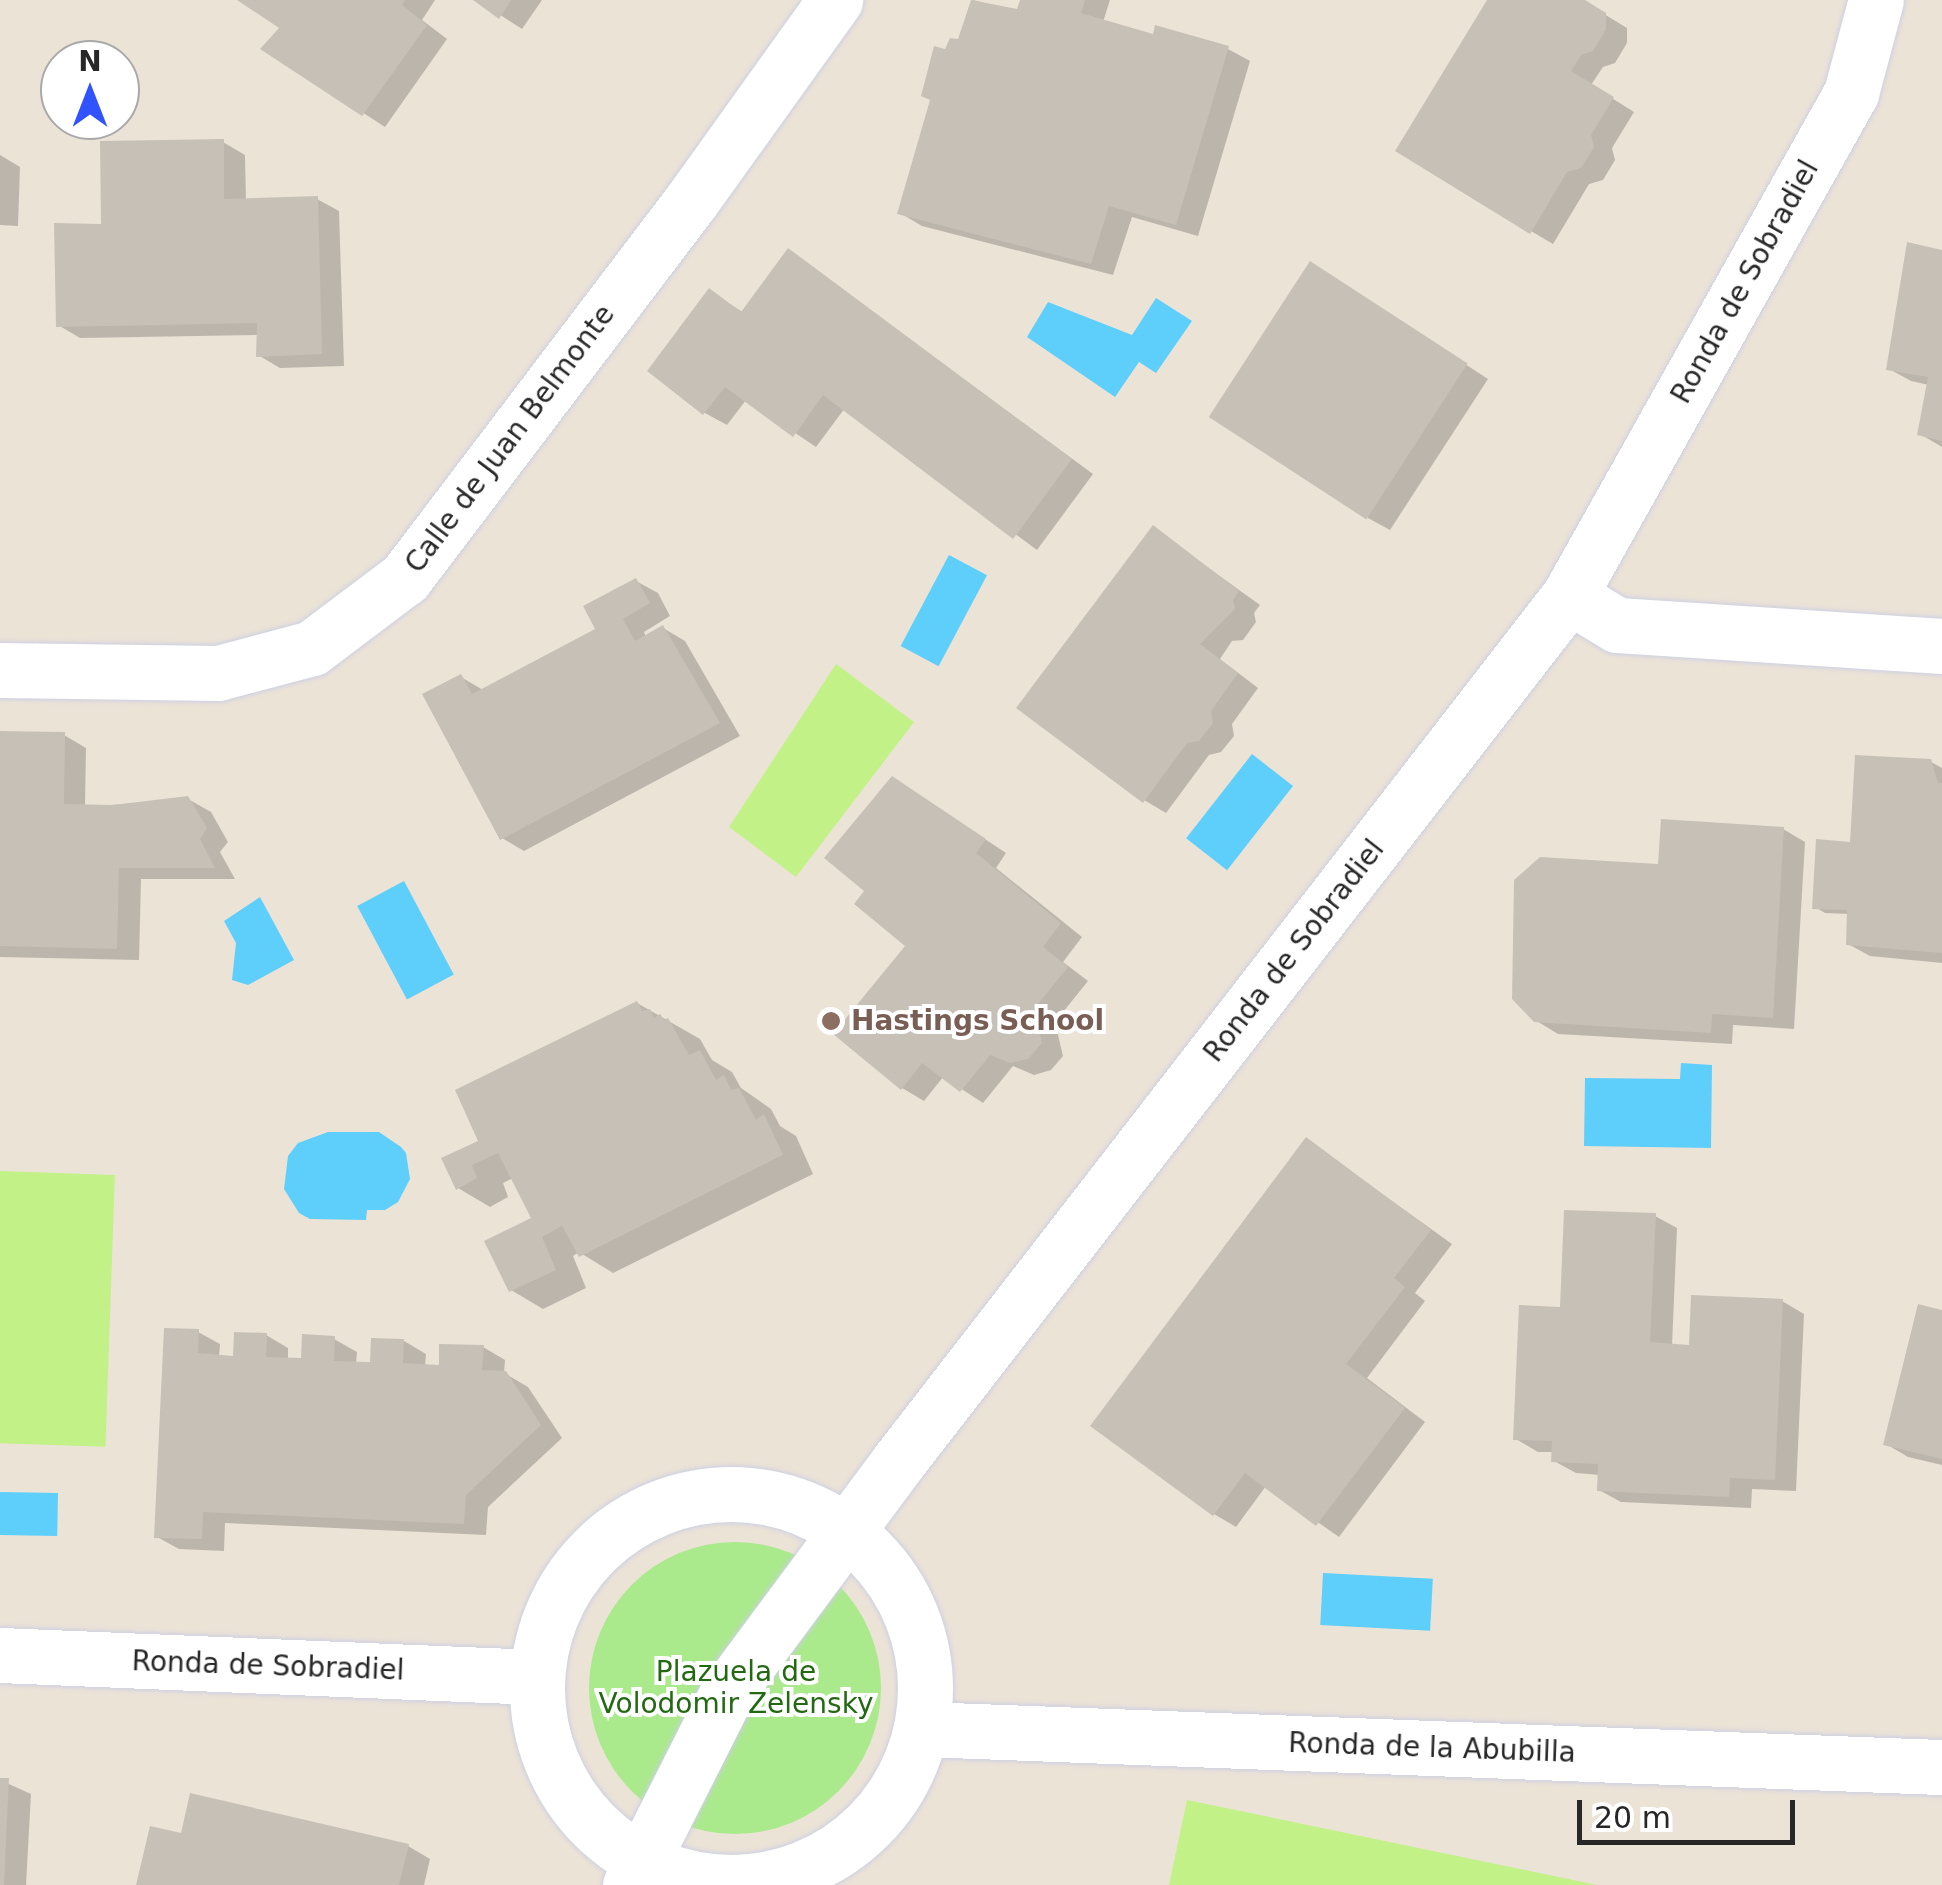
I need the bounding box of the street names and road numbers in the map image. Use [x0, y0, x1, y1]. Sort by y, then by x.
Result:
street label: Ronda de Sobradiel [1664, 155, 1826, 409]
street label: Calle de Juan Belmonte [398, 298, 622, 580]
street label: Ronda de Sobradiel [1197, 833, 1391, 1069]
street label: Ronda de Sobradiel [131, 1644, 405, 1688]
street label: Ronda de la Abubilla [1288, 1726, 1576, 1770]

